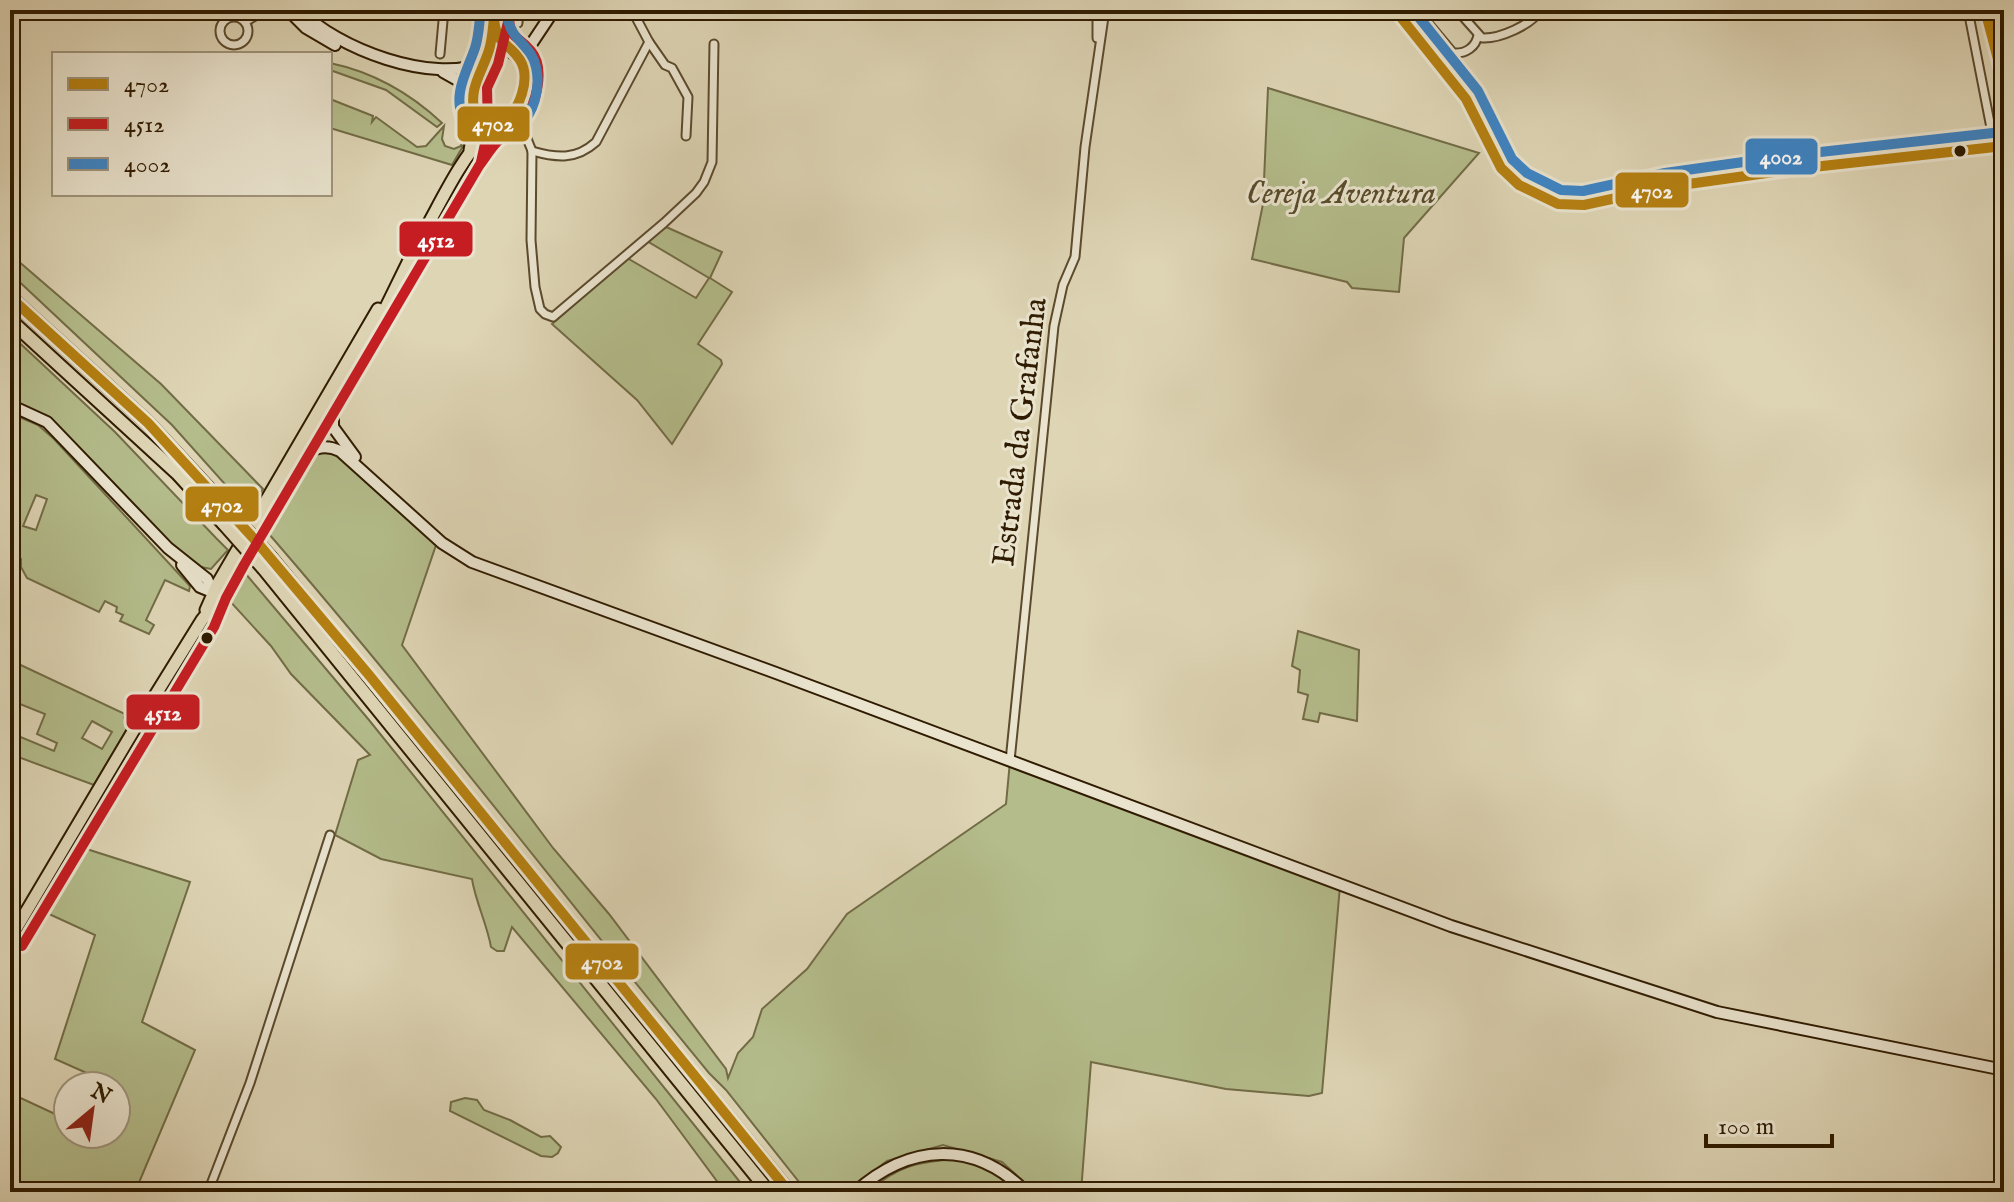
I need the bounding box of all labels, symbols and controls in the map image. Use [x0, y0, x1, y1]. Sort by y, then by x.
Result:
legend [52, 52, 332, 196]
text: 4702 [124, 70, 169, 101]
line badge: 4702 [456, 105, 531, 143]
text: 4512 [124, 110, 165, 141]
text: 4702 [472, 111, 514, 139]
line badge: 4002 [1744, 137, 1819, 176]
unlabelled marker [1952, 143, 1968, 159]
text: 4002 [1760, 144, 1802, 172]
text: 4002 [124, 150, 171, 181]
line badge: 4702 [1614, 171, 1690, 209]
park label: Cereja Aventura [1246, 174, 1436, 215]
text: 4702 [1631, 178, 1673, 206]
line badge: 4512 [398, 220, 474, 258]
text: 4512 [417, 227, 455, 255]
street label: Estrada da Grafanha [984, 295, 1058, 569]
line badge: 4702 [184, 485, 260, 523]
text: 4702 [201, 492, 243, 520]
unlabelled marker [199, 630, 215, 646]
line badge: 4512 [125, 693, 201, 731]
text: 4512 [144, 700, 182, 728]
line badge: 4702 [564, 942, 640, 981]
text: 4702 [581, 949, 623, 977]
north arrow [52, 1070, 132, 1150]
text: N [85, 1077, 116, 1111]
scale bar [1706, 1098, 1832, 1148]
text: 100 m [1718, 1112, 1774, 1143]

